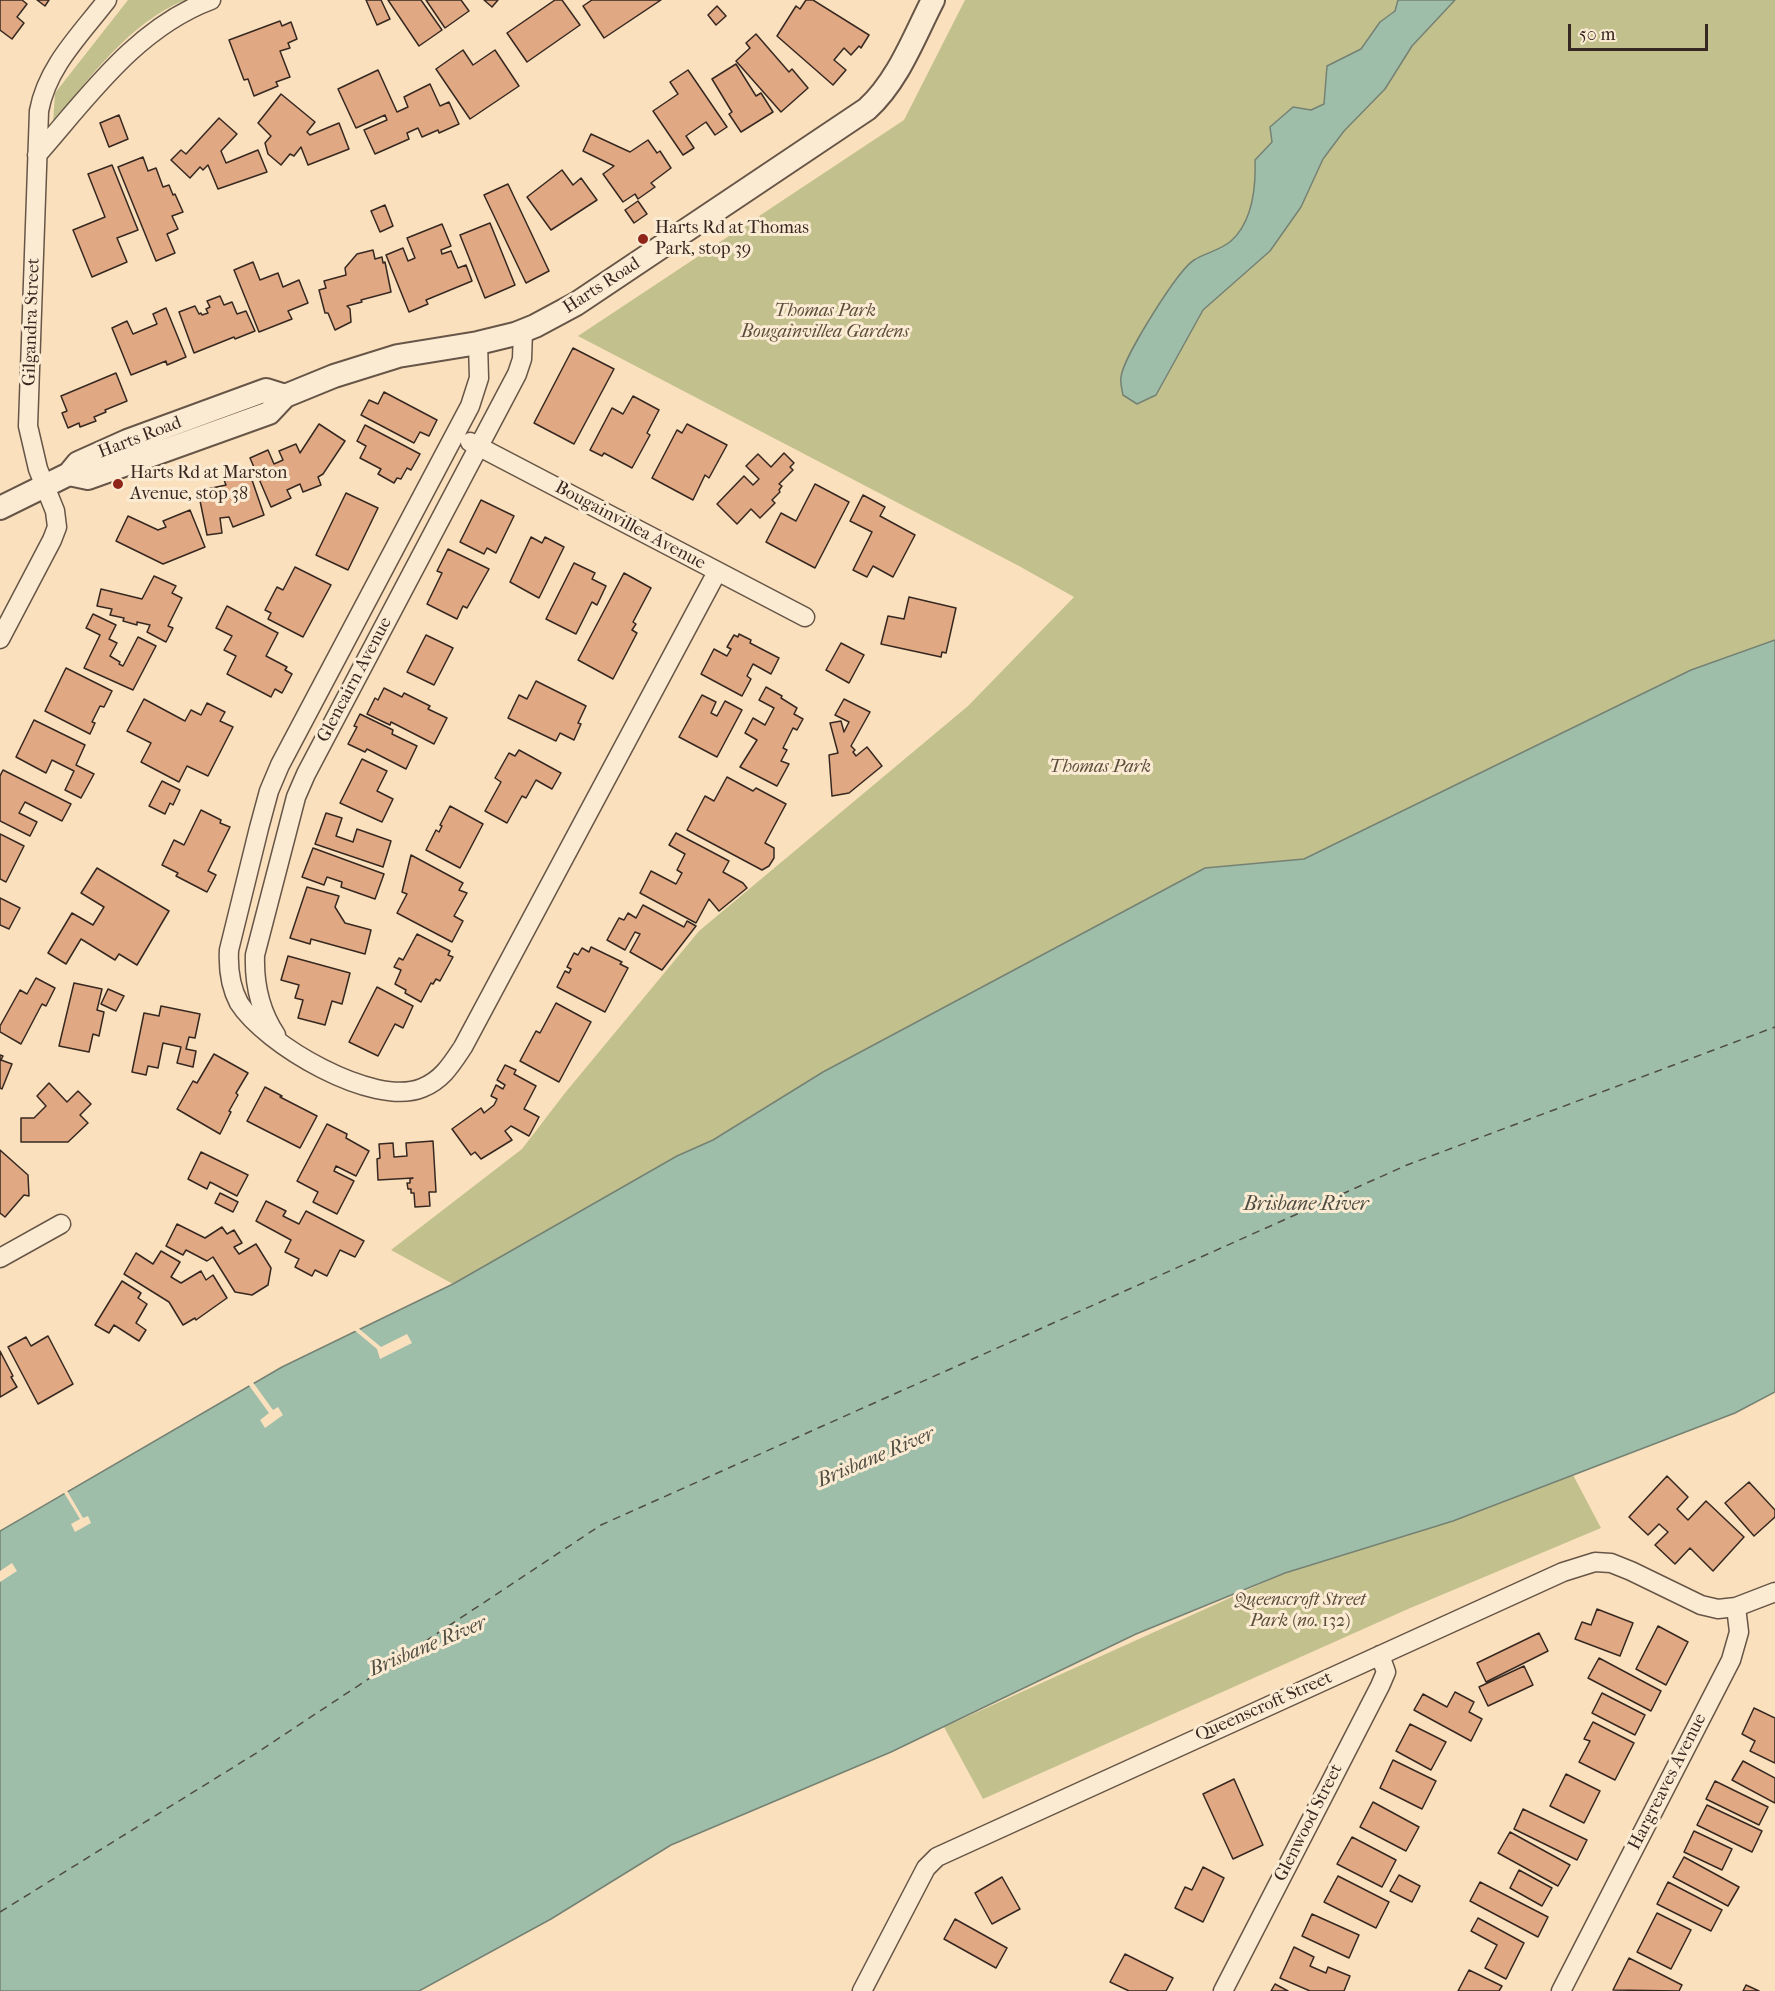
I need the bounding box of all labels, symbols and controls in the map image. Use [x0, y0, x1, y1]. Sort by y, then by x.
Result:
scale bar [1571, 12, 1710, 50]
text: 50 m [1579, 24, 1615, 45]
place label: Harts Rd at Thomas Park, stop 39 [655, 218, 809, 260]
marker: Harts Rd at Thomas Park, stop 39 [636, 232, 650, 246]
street label: Harts Road [560, 253, 644, 319]
street label: Gilgandra Street [19, 257, 45, 387]
park label: Thomas Park Bougainvillea Gardens [741, 301, 909, 344]
street label: Harts Road [95, 412, 185, 464]
place label: Harts Rd at Marston Avenue, stop 38 [130, 463, 287, 506]
marker: Harts Rd at Marston Avenue, stop 38 [111, 477, 125, 491]
street label: Bougainvillea Avenue [551, 477, 709, 575]
street label: Glencairn Avenue [313, 614, 397, 746]
park label: Thomas Park [1049, 757, 1151, 779]
water label: Brisbane River [1243, 1193, 1369, 1217]
water label: Brisbane River [814, 1423, 938, 1493]
park label: Queenscroft Street Park (no. 132) [1234, 1590, 1366, 1632]
water label: Brisbane River [366, 1612, 490, 1682]
street label: Queenscroft Street [1192, 1667, 1336, 1747]
street label: Hargreaves Avenue [1624, 1710, 1712, 1854]
street label: Glenwood Street [1270, 1761, 1348, 1885]

